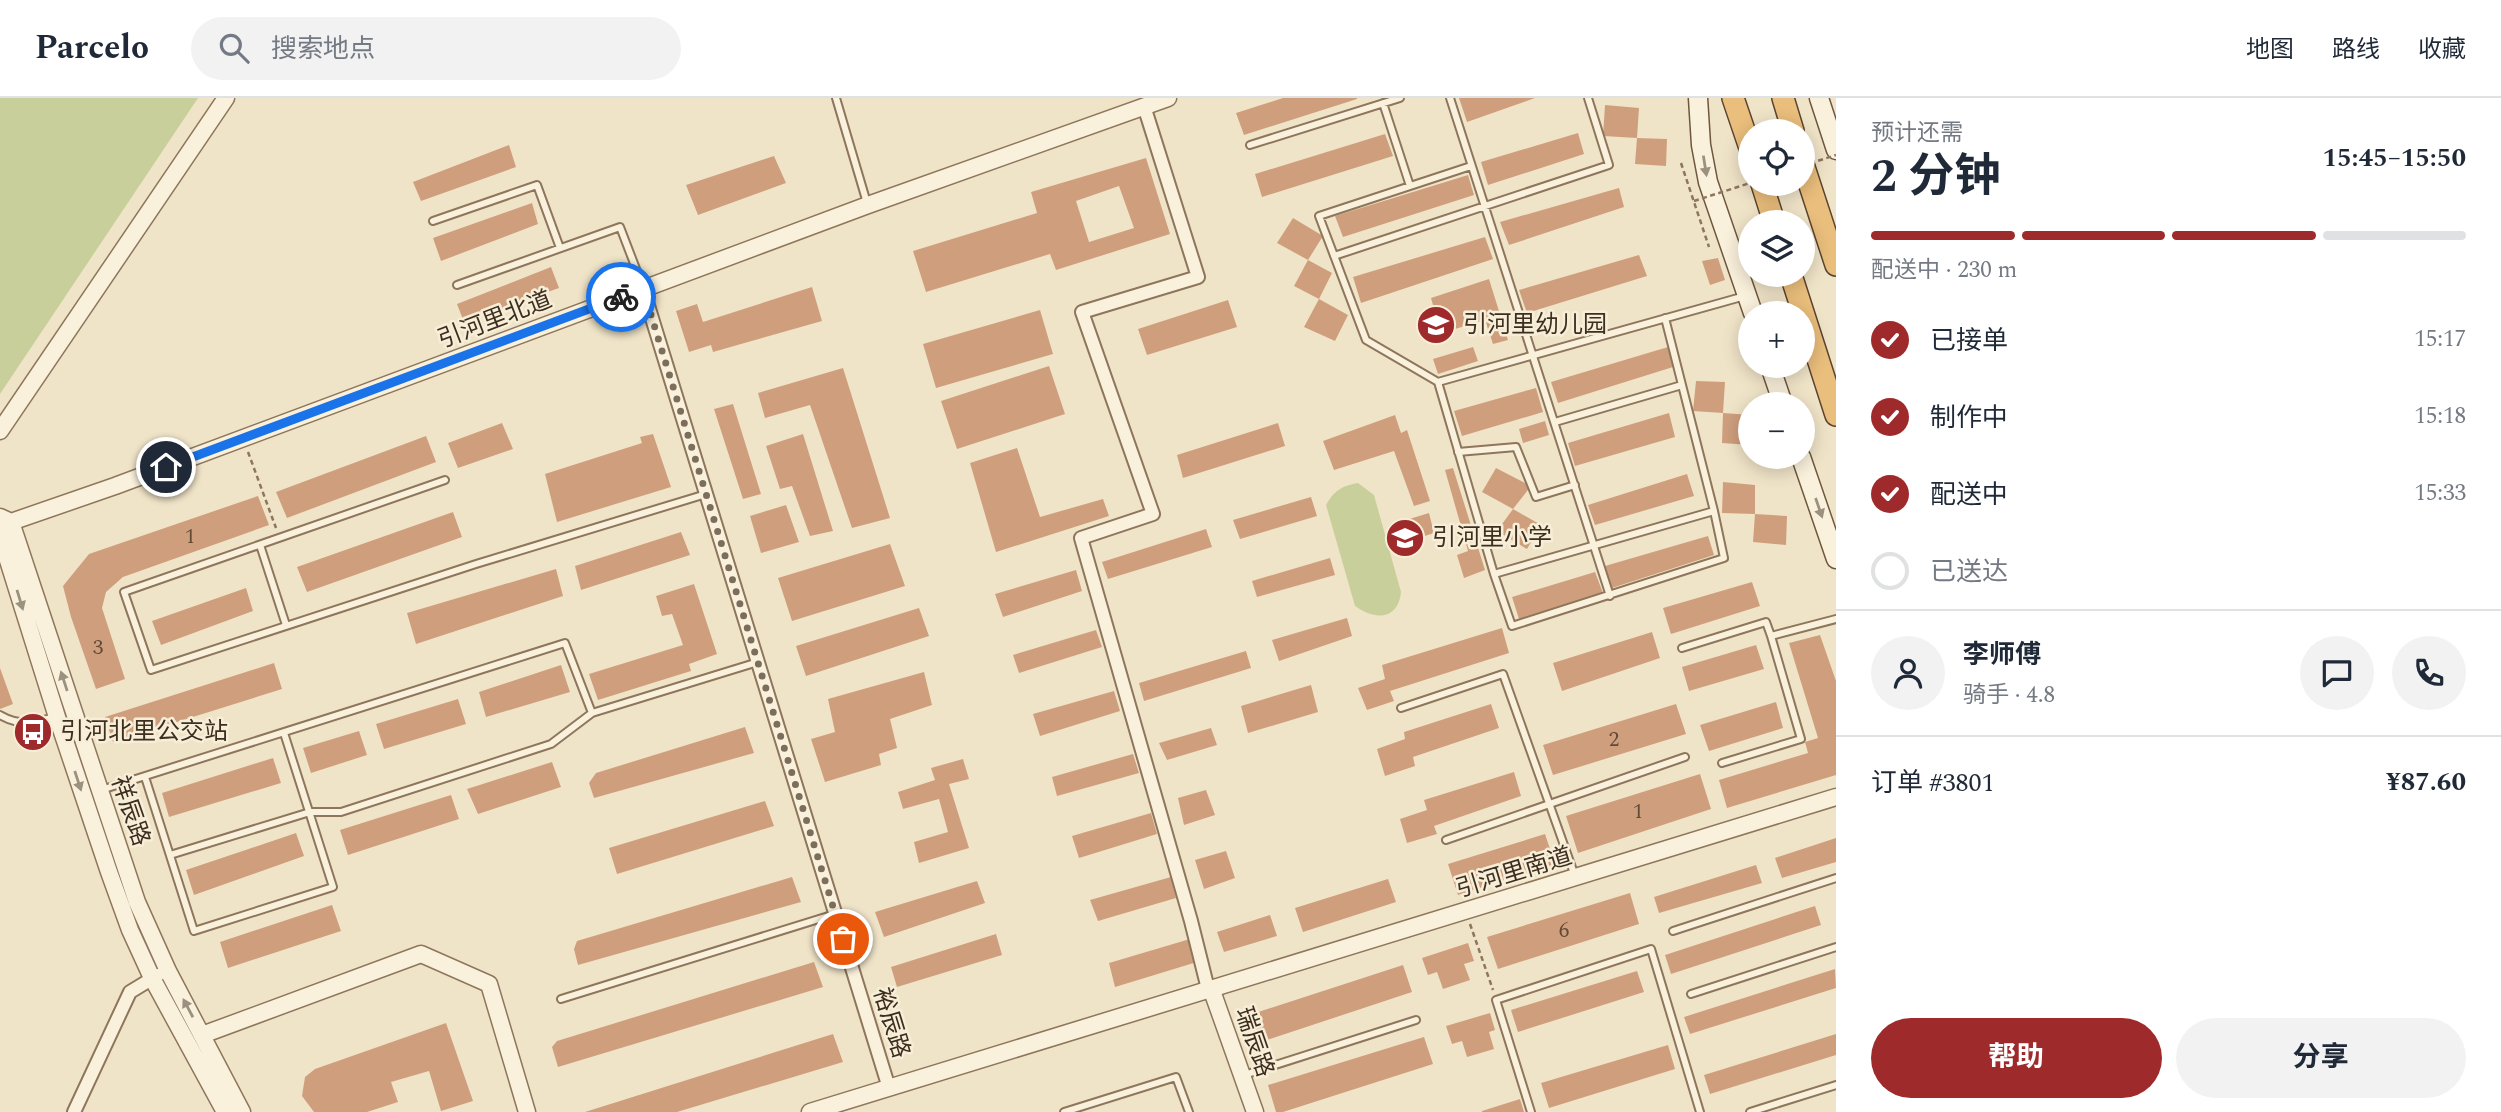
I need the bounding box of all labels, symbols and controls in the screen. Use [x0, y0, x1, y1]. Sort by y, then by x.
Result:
search box [191, 17, 681, 80]
text: Parcelo [35, 23, 149, 73]
icon: search [215, 29, 253, 67]
text: 搜索地点 [271, 29, 375, 69]
text: 地图 [2246, 32, 2294, 68]
text: 路线 [2332, 32, 2380, 68]
text: 收藏 [2418, 32, 2466, 68]
text: 预计还需 [1871, 116, 1963, 151]
map controls [1738, 119, 1815, 469]
button: locate [1738, 119, 1815, 196]
text: 15:45–15:50 [2322, 138, 2466, 178]
text: 2 分钟 [1871, 142, 2000, 212]
one-way arrow [1700, 155, 1711, 177]
button: layers [1738, 210, 1815, 287]
text: 配送中 · 230 m [1871, 253, 2017, 288]
courier [586, 262, 656, 332]
icon: bike [602, 278, 640, 316]
street label: 引河里北道 [433, 282, 557, 358]
button: + [1738, 301, 1815, 378]
school or university icon: 引河里幼儿园 [1415, 304, 1457, 346]
place label: 引河里幼儿园 [1463, 307, 1607, 343]
icon: check [1871, 321, 1909, 359]
text: 已接单 [1930, 321, 2008, 361]
text: 15:17 [2414, 322, 2466, 357]
button: − [1738, 392, 1815, 469]
icon: check [1871, 398, 1909, 436]
text: 制作中 [1930, 398, 2008, 438]
text: 15:18 [2414, 399, 2466, 434]
pin [136, 437, 196, 497]
icon: home [147, 448, 185, 486]
icon: check [1871, 475, 1909, 513]
text: 配送中 [1930, 475, 2008, 515]
text: 15:33 [2414, 476, 2466, 511]
one-way arrow [1814, 497, 1825, 518]
school or university icon: 引河里小学 [1384, 517, 1426, 559]
place label: 引河里小学 [1432, 520, 1552, 556]
house number: 1 [185, 521, 195, 553]
text: 已送达 [1930, 552, 2008, 592]
one-way arrow [16, 590, 26, 611]
house number: 3 [93, 632, 104, 664]
text: 李师傅 [1963, 635, 2041, 675]
button: person [1871, 636, 1945, 710]
button: chat [2300, 636, 2374, 710]
button: phone [2392, 636, 2466, 710]
one-way arrow [58, 671, 69, 692]
text: 骑手 · 4.8 [1963, 678, 2055, 713]
bus stop icon: 引河北里公交站 [12, 711, 54, 753]
place label: 引河北里公交站 [60, 714, 228, 750]
house number: 2 [1609, 724, 1619, 756]
text: ¥87.60 [2386, 762, 2466, 802]
text: 订单 #3801 [1871, 763, 1995, 803]
one-way arrow [73, 771, 84, 792]
street label: 祥辰路 [101, 771, 159, 851]
house number: 1 [1633, 796, 1643, 828]
street label: 引河里南道 [1451, 838, 1577, 908]
pin [813, 909, 873, 969]
house number: 6 [1559, 915, 1569, 947]
icon: bag [824, 920, 862, 958]
street label: 裕辰路 [863, 983, 919, 1063]
one-way arrow [182, 998, 193, 1018]
street label: 瑞辰路 [1225, 1002, 1283, 1082]
button: 帮助 [1871, 1018, 2162, 1098]
button: 分享 [2176, 1018, 2466, 1098]

